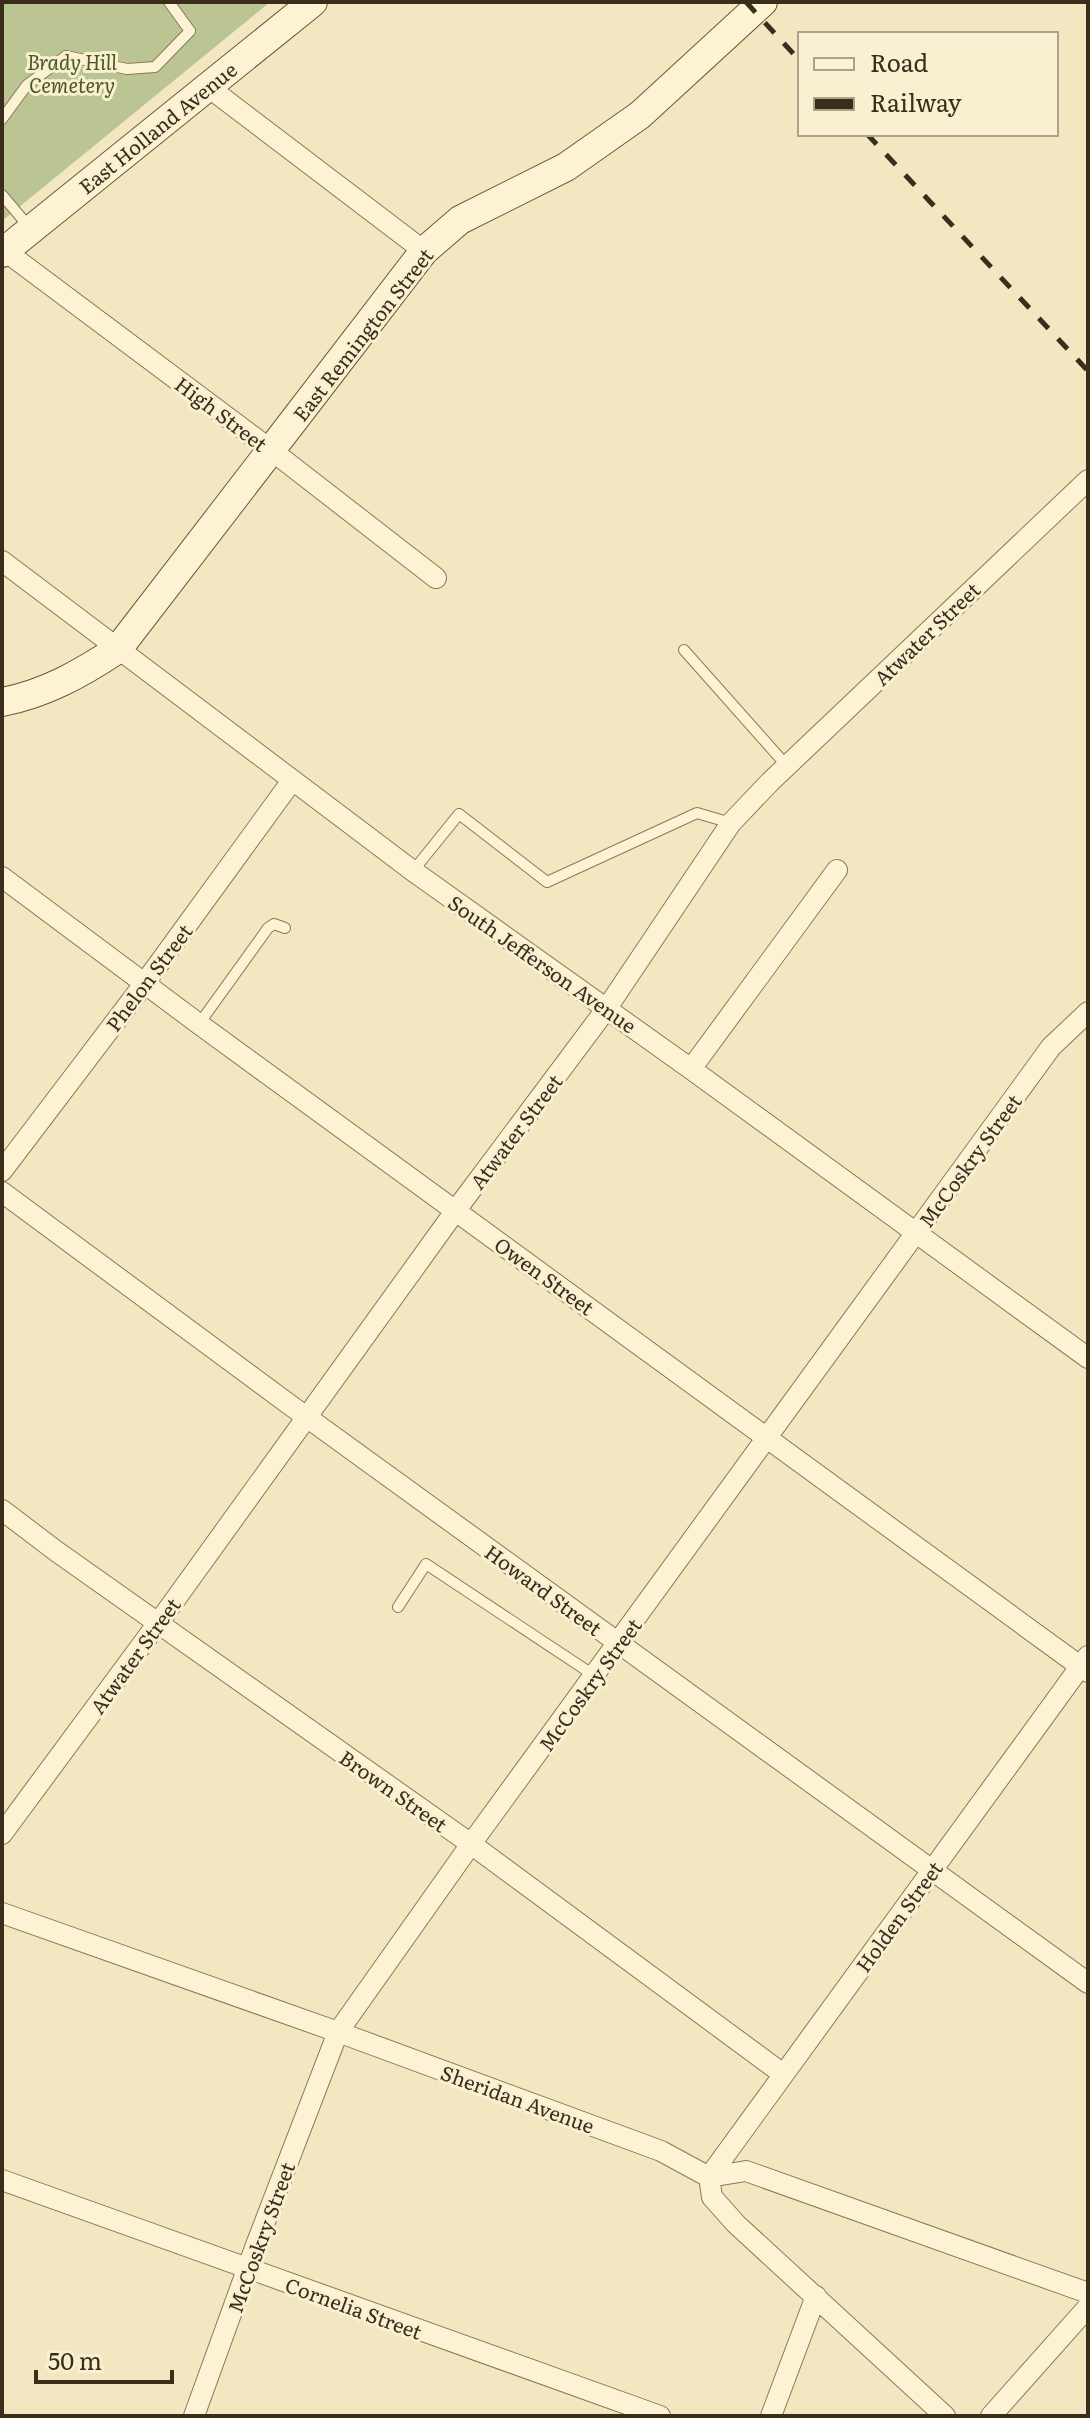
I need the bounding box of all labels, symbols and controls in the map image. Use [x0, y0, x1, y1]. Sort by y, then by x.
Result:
legend [798, 32, 1058, 136]
text: Road [870, 44, 929, 79]
park label: Brady Hill Cemetery [27, 46, 117, 99]
street label: East Holland Avenue [71, 54, 243, 200]
text: Railway [870, 84, 962, 119]
street label: East Remington Street [285, 241, 439, 427]
street label: High Street [169, 368, 275, 458]
street label: Atwater Street [866, 574, 986, 692]
street label: South Jefferson Avenue [443, 887, 643, 1039]
street label: Phelon Street [98, 917, 198, 1037]
street label: Atwater Street [462, 1067, 568, 1195]
street label: McCoskry Street [910, 1087, 1028, 1233]
street label: Owen Street [489, 1229, 601, 1321]
street label: Howard Street [479, 1536, 609, 1642]
street label: Atwater Street [81, 1591, 187, 1719]
street label: McCoskry Street [530, 1611, 648, 1757]
street label: Brown Street [334, 1742, 454, 1838]
street label: Holden Street [847, 1854, 949, 1978]
street label: Sheridan Avenue [437, 2056, 599, 2140]
street label: McCoskry Street [219, 2157, 301, 2317]
street label: Cornelia Street [281, 2268, 427, 2346]
scale bar [36, 2334, 172, 2384]
text: 50 m [48, 2342, 102, 2377]

